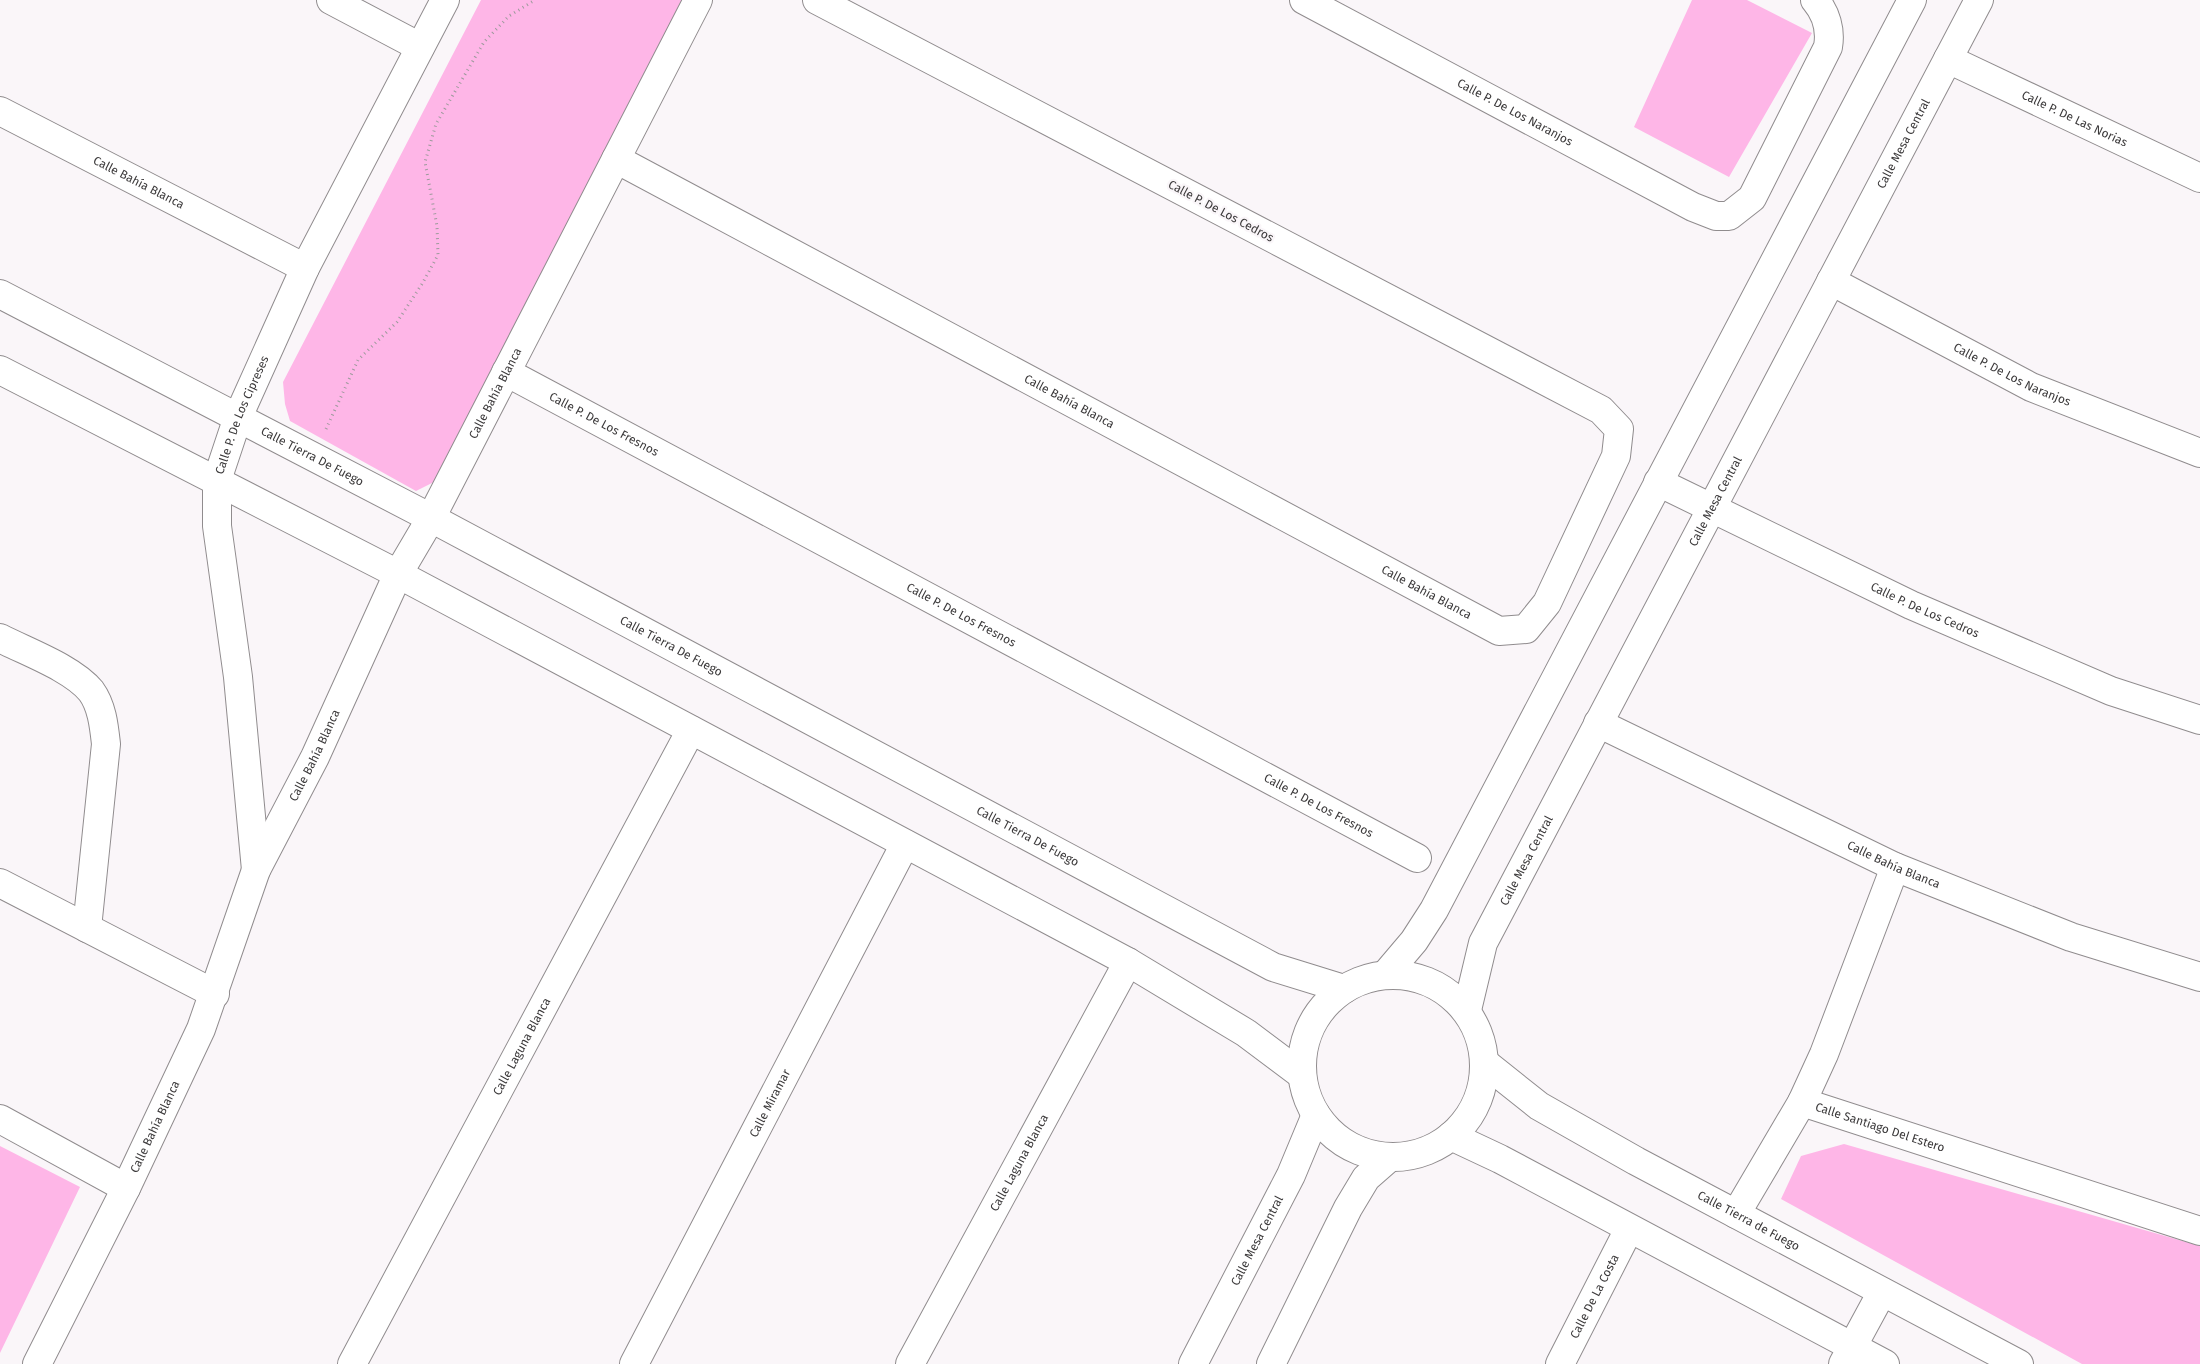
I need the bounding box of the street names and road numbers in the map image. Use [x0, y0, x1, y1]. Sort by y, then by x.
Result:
street label: Calle P. De Los Naranjos [1455, 76, 1576, 149]
street label: Calle P. De Las Norias [2020, 88, 2130, 150]
street label: Calle Mesa Central [1874, 96, 1933, 191]
street label: Calle Bahía Blanca [91, 153, 186, 212]
street label: Calle P. De Los Cedros [1166, 177, 1276, 245]
street label: Calle P. De Los Naranjos [1951, 340, 2073, 409]
street label: Calle Bahía Blanca [466, 346, 524, 441]
street label: Calle P. De Los Cipreses [212, 353, 272, 476]
street label: Calle Bahía Blanca [1022, 372, 1117, 431]
street label: Calle P. De Los Fresnos [547, 389, 661, 459]
street label: Calle Tierra De Fuego [259, 424, 366, 489]
street label: Calle Mesa Central [1686, 454, 1745, 549]
street label: Calle Bahía Blanca [1379, 562, 1474, 622]
street label: Calle P. De Los Cedros [1868, 579, 1982, 641]
street label: Calle P. De Los Fresnos [904, 580, 1019, 650]
street label: Calle Tierra De Fuego [618, 613, 725, 679]
street label: Calle Bahía Blanca [286, 707, 343, 804]
street label: Calle P. De Los Fresnos [1262, 771, 1376, 841]
street label: Calle Tierra De Fuego [974, 803, 1081, 869]
street label: Calle Mesa Central [1497, 813, 1556, 908]
street label: Calle Bahía Blanca [1845, 838, 1942, 891]
street label: Calle Laguna Blanca [490, 995, 553, 1098]
street label: Calle Miramar [746, 1067, 794, 1140]
street label: Calle Bahía Blanca [127, 1078, 183, 1175]
street label: Calle Santiago Del Estero [1813, 1100, 1947, 1155]
street label: Calle Laguna Blanca [987, 1112, 1051, 1214]
street label: Calle Tierra de Fuego [1695, 1188, 1802, 1253]
street label: Calle Mesa Central [1228, 1193, 1286, 1288]
street label: Calle De La Costa [1567, 1252, 1622, 1341]

